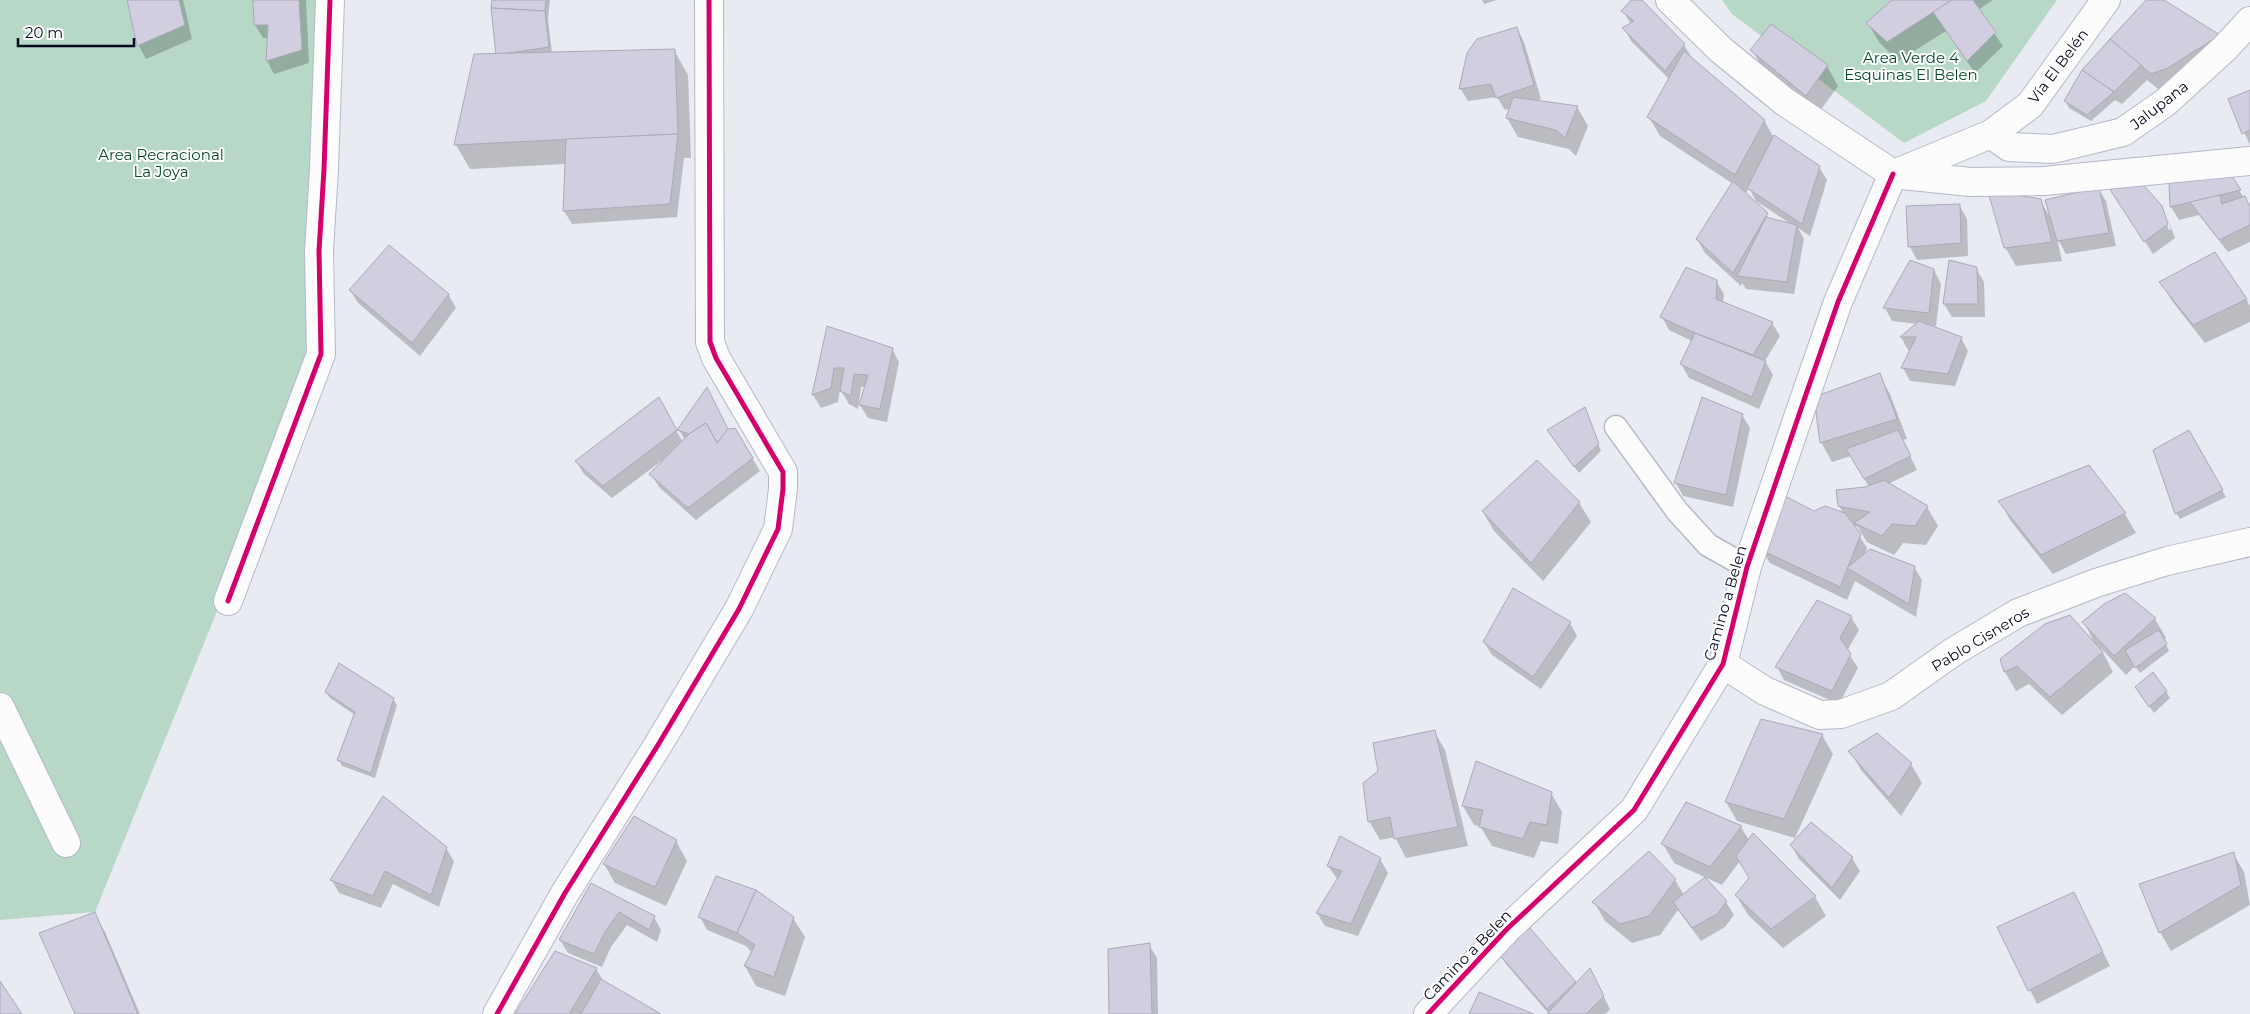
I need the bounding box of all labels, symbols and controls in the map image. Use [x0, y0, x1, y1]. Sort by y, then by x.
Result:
scale bar [18, 15, 134, 47]
text: 20 m [25, 23, 63, 42]
street label: Vía El Belén [2024, 25, 2092, 107]
park label: Area Verde 4 Esquinas El Belen [1844, 48, 1978, 84]
street label: Jalupana [2125, 76, 2192, 134]
park label: Area Recracional La Joya [98, 145, 224, 181]
street label: Camino a Belen [1699, 543, 1751, 663]
street label: Pablo Cisneros [1928, 602, 2032, 676]
street label: Camino a Belen [1419, 906, 1515, 1004]

